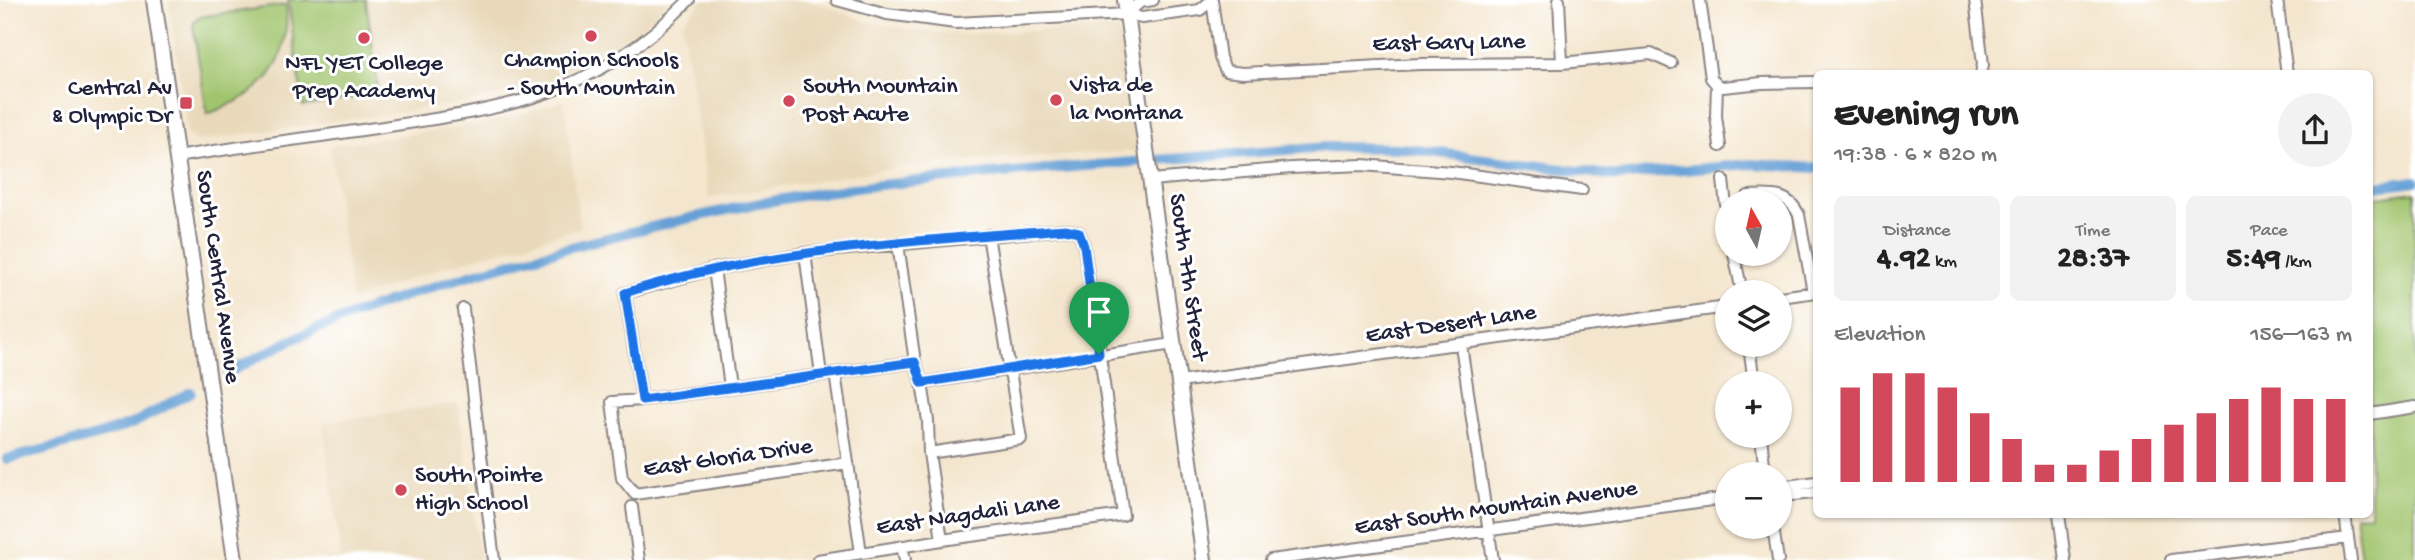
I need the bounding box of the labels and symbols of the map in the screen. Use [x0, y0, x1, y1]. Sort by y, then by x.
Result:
marker: Champion Schools - South Mountain [583, 28, 599, 44]
street label: East Gary Lane [1372, 28, 1526, 60]
marker: NFL YET College Prep Academy [356, 30, 372, 46]
place label: Champion Schools - South Mountain [504, 47, 679, 104]
place label: NFL YET College Prep Academy [285, 50, 444, 107]
place label: Vista de la Montana [1069, 72, 1183, 129]
place label: South Mountain Post Acute [802, 73, 958, 130]
place label: Central Av & Olympic Dr [52, 75, 175, 132]
marker: Vista de la Montana [1048, 92, 1064, 108]
marker: South Mountain Post Acute [781, 93, 797, 109]
marker: Central Av & Olympic Dr [178, 95, 194, 111]
street label: South Central Avenue [188, 169, 246, 386]
north arrow [1715, 189, 1792, 266]
street label: South 7th Street [1161, 192, 1213, 364]
pin [1069, 282, 1129, 354]
street label: East Desert Lane [1364, 299, 1539, 351]
street label: East Gloria Drive [642, 433, 815, 485]
place label: South Pointe High School [415, 462, 543, 519]
street label: East South Mountain Avenue [1353, 475, 1640, 543]
marker: South Pointe High School [393, 482, 409, 498]
street label: East Nagdali Lane [875, 489, 1062, 543]

